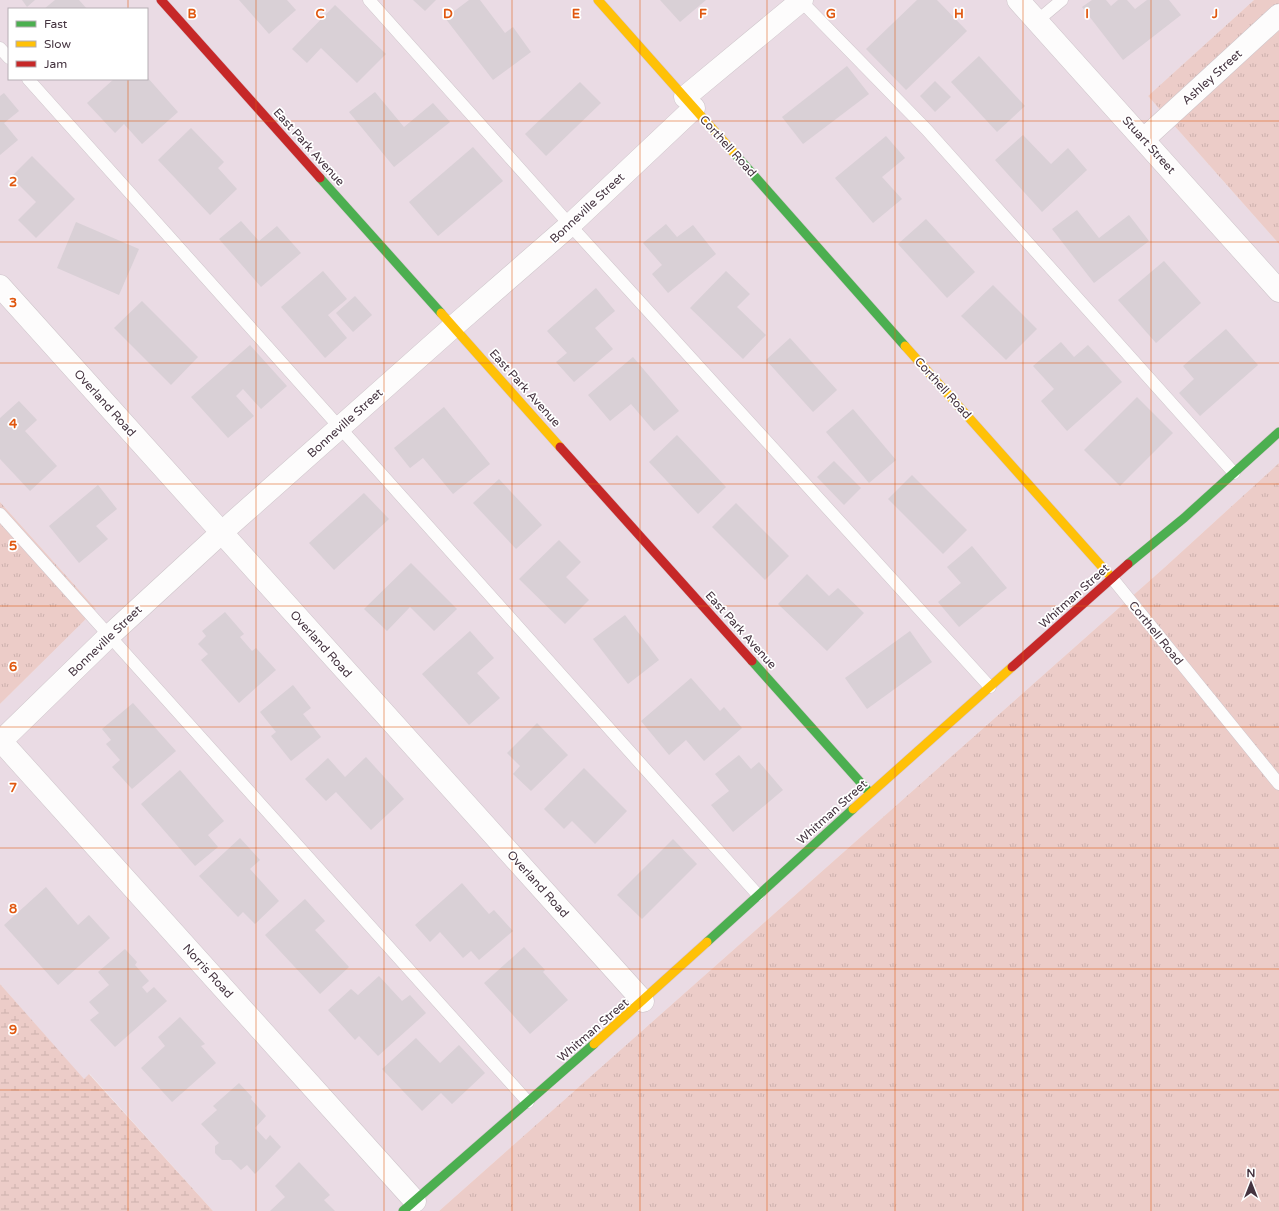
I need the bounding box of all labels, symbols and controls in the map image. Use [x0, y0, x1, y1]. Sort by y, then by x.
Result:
text: B [187, 6, 197, 22]
text: C [315, 6, 325, 22]
text: D [443, 6, 453, 22]
text: E [572, 6, 580, 22]
text: F [699, 6, 707, 22]
text: G [826, 6, 836, 22]
text: H [954, 6, 964, 22]
text: I [1085, 6, 1089, 22]
text: J [1211, 6, 1218, 22]
legend [8, 8, 148, 80]
text: Fast [44, 17, 68, 31]
text: Slow [44, 37, 71, 51]
street label: Ashley Street [1179, 46, 1245, 107]
text: Jam [44, 57, 67, 71]
street label: East Park Avenue [271, 105, 348, 189]
street label: Corthell Road [697, 112, 759, 180]
street label: Stuart Street [1120, 113, 1179, 177]
street label: Bonneville Street [547, 170, 627, 246]
text: 2 [9, 174, 17, 190]
text: 3 [9, 295, 17, 311]
street label: East Park Avenue [487, 346, 564, 430]
street label: Corthell Road [912, 354, 974, 422]
street label: Overland Road [71, 367, 139, 439]
street label: Bonneville Street [304, 385, 386, 460]
text: 4 [9, 416, 18, 432]
text: 5 [9, 538, 17, 554]
street label: Whitman Street [1036, 561, 1112, 631]
street label: East Park Avenue [703, 588, 780, 672]
street label: Corthell Road [1126, 598, 1186, 668]
street label: Bonneville Street [65, 602, 145, 680]
street label: Overland Road [287, 608, 355, 680]
text: 6 [9, 659, 17, 675]
street label: Whitman Street [794, 777, 870, 847]
text: 7 [9, 780, 17, 796]
street label: Overland Road [504, 848, 572, 920]
text: 8 [9, 901, 17, 917]
street label: Norris Road [180, 941, 236, 1001]
street label: Whitman Street [555, 995, 632, 1065]
text: 9 [9, 1022, 17, 1038]
north arrow [1231, 1163, 1271, 1203]
text: N [1247, 1167, 1255, 1180]

